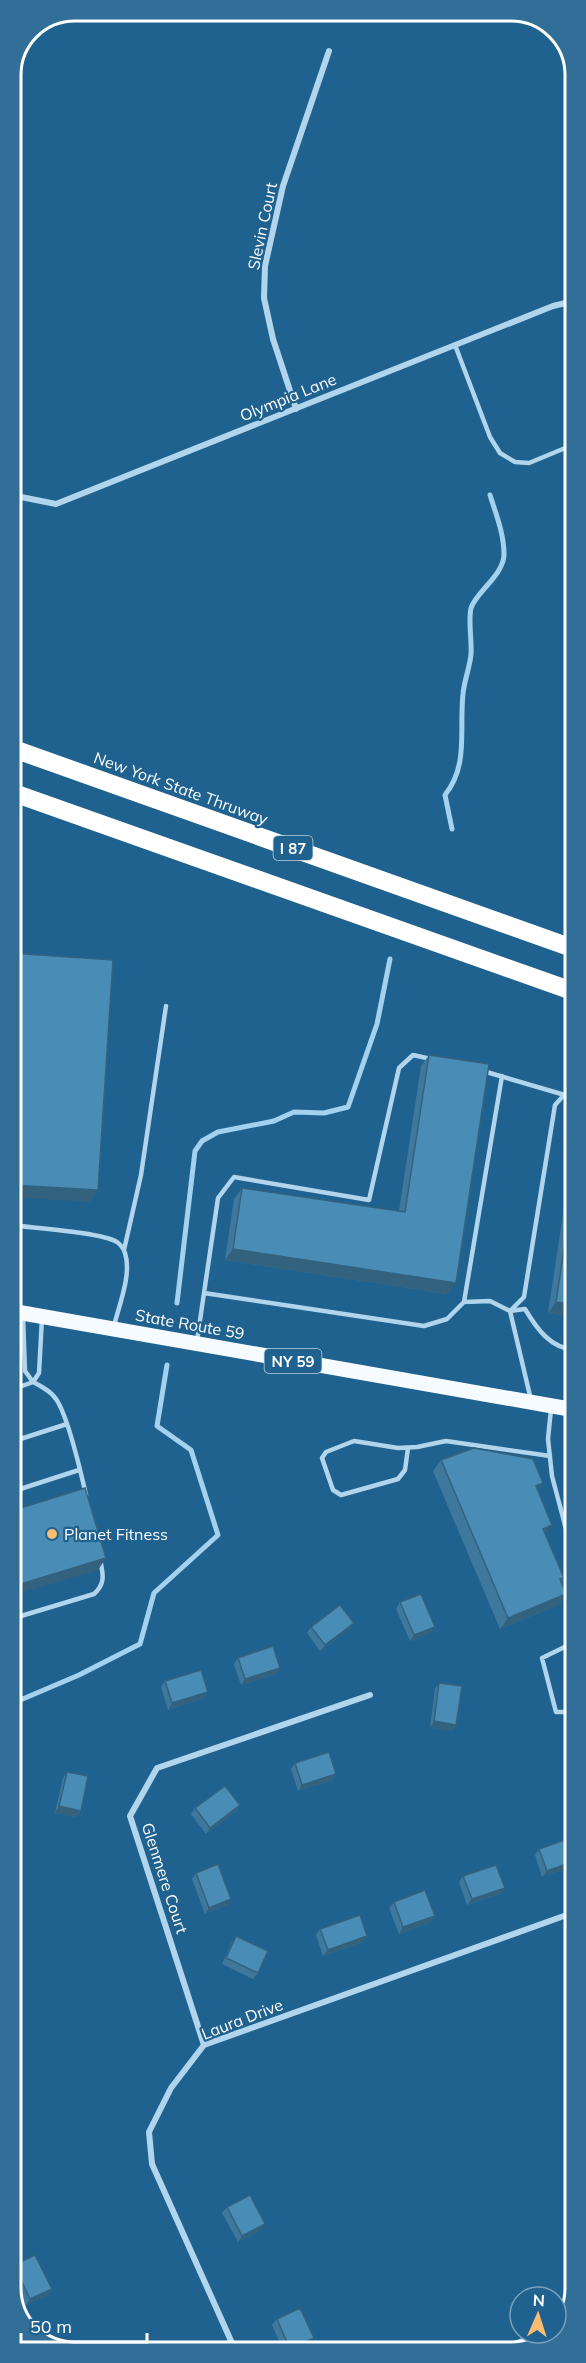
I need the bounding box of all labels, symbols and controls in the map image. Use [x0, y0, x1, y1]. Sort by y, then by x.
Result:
street label: Slevin Court [243, 180, 281, 272]
street label: Olympia Lane [237, 369, 339, 425]
street label: New York State Thruway [91, 747, 271, 829]
road number: I 87 [274, 836, 312, 860]
street label: State Route 59 [134, 1305, 246, 1343]
road number: NY 59 [264, 1349, 322, 1373]
place label: Planet Fitness [64, 1524, 168, 1544]
marker: Planet Fitness [45, 1527, 59, 1541]
street label: Glenmere Court [138, 1820, 192, 1936]
street label: Laura Drive [198, 1994, 286, 2044]
north arrow [508, 2285, 568, 2345]
text: N [532, 2290, 545, 2310]
scale bar [21, 2306, 147, 2344]
text: 50 m [30, 2315, 72, 2338]

